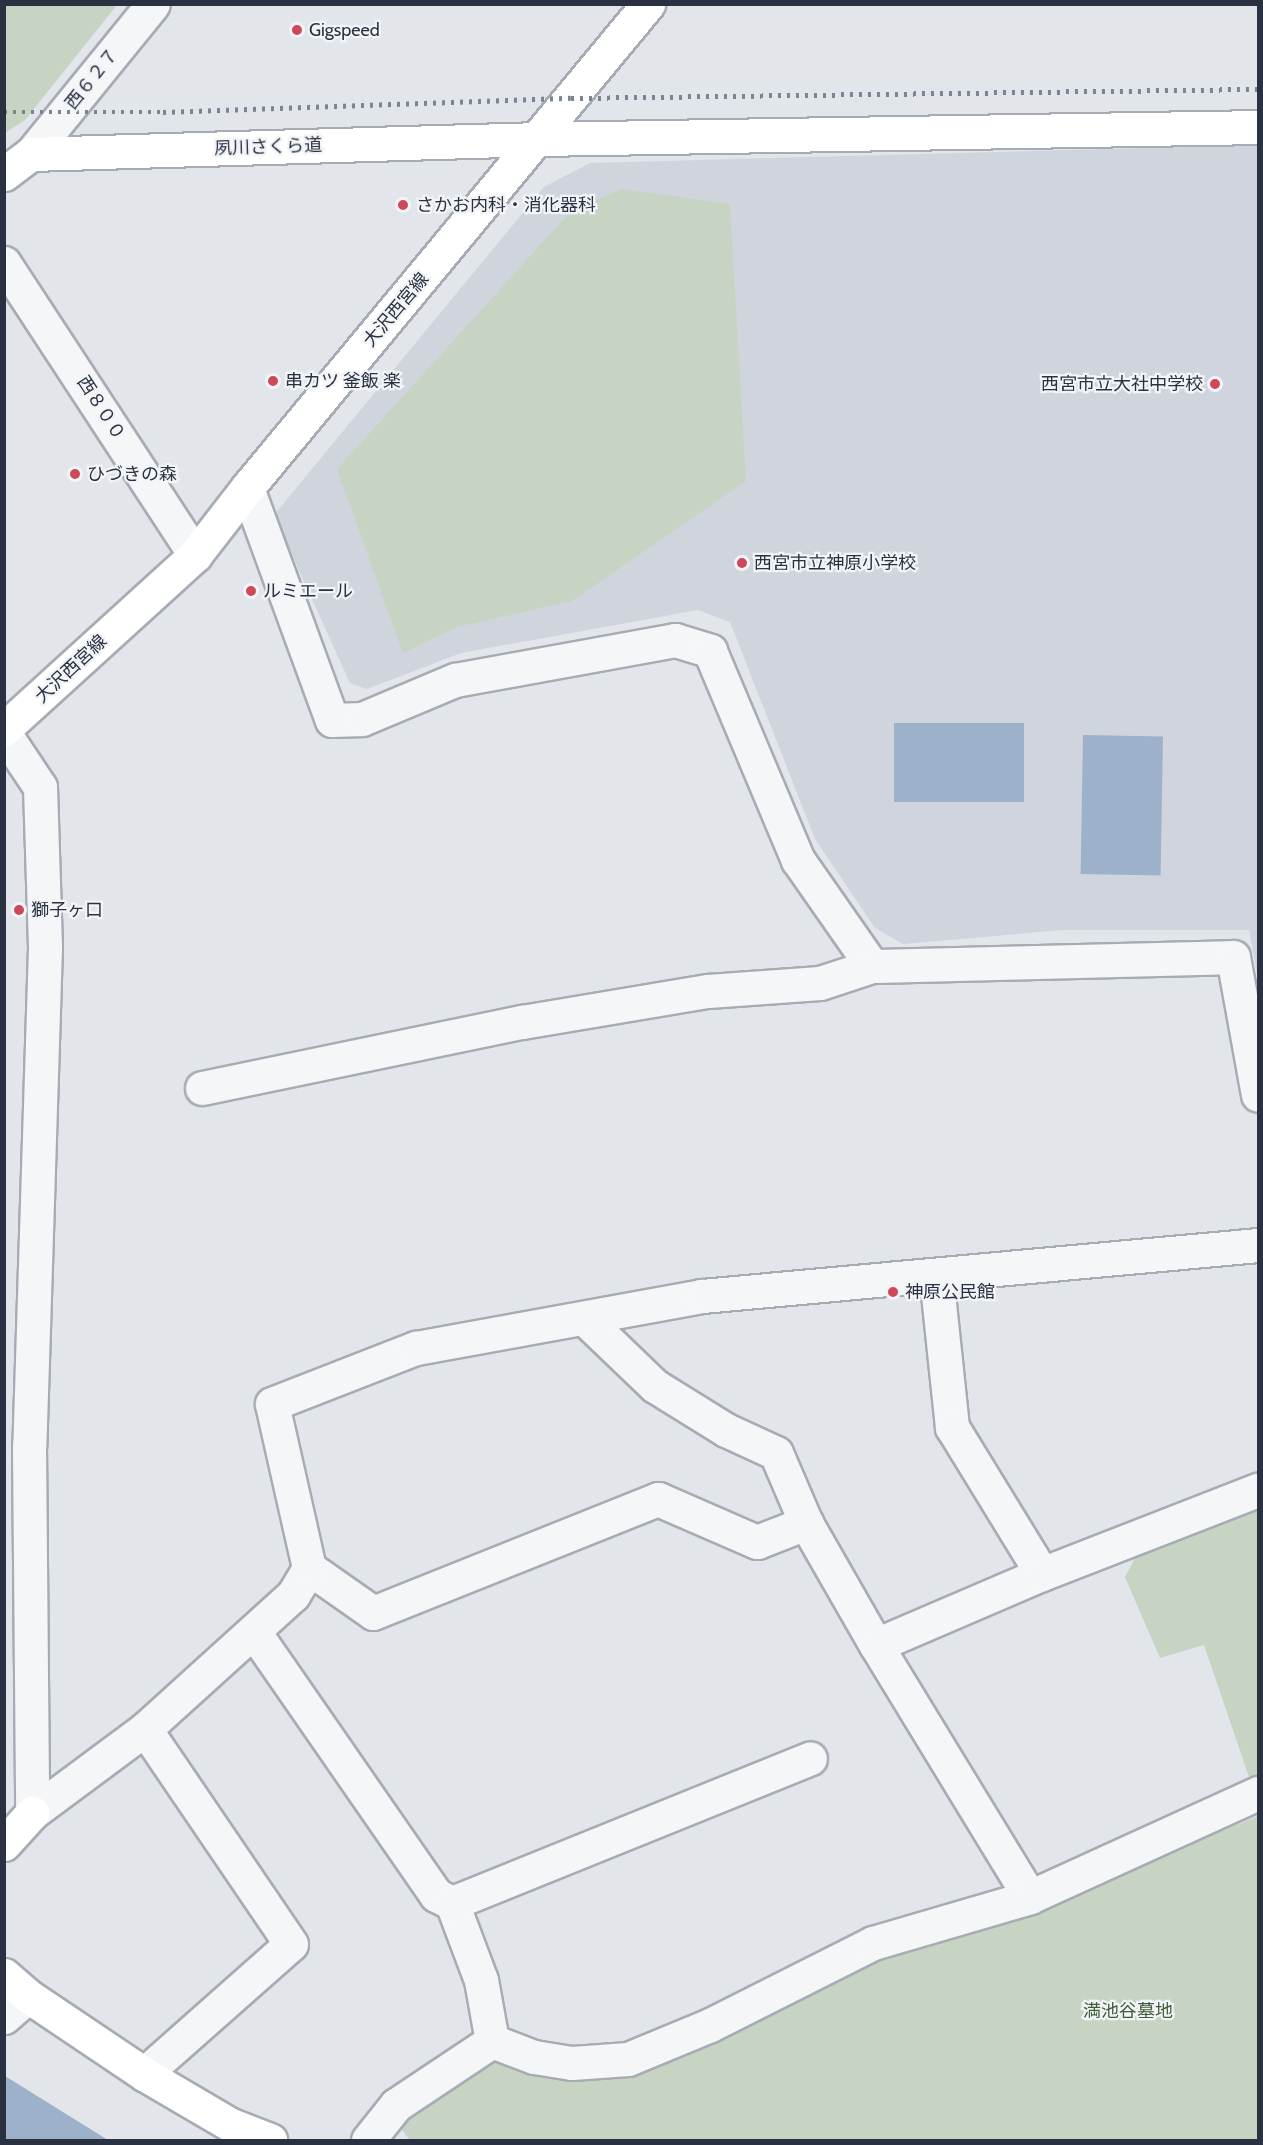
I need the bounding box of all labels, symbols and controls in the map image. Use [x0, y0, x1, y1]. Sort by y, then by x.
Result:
place label: Gigspeed [309, 19, 380, 41]
marker: Gigspeed [290, 23, 304, 37]
street label: 西６２７ [61, 44, 123, 114]
street label: 夙川さくら道 [214, 134, 322, 160]
place label: さかお内科・消化器科 [416, 194, 596, 216]
marker: さかお内科・消化器科 [394, 196, 412, 214]
street label: 大沢西宮線 [359, 269, 433, 351]
place label: 串カツ 釜飯 楽 [285, 370, 401, 392]
street label: 西８００ [72, 372, 130, 444]
place label: 西宮市立大社中学校 [1041, 373, 1203, 395]
marker: 串カツ 釜飯 楽 [266, 374, 280, 388]
marker: 西宮市立大社中学校 [1208, 377, 1222, 391]
place label: ひづきの森 [87, 463, 177, 485]
marker: ひづきの森 [68, 467, 82, 481]
place label: 西宮市立神原小学校 [754, 552, 916, 574]
marker: 西宮市立神原小学校 [735, 556, 749, 570]
place label: ルミエール [263, 580, 353, 602]
marker: ルミエール [244, 584, 258, 598]
street label: 大沢西宮線 [31, 630, 111, 708]
place label: 獅子ヶ口 [31, 899, 103, 921]
marker: 獅子ヶ口 [12, 903, 26, 917]
place label: 神原公民館 [905, 1281, 995, 1303]
marker: 神原公民館 [886, 1285, 900, 1299]
park label: 満池谷墓地 [1083, 2000, 1173, 2022]

